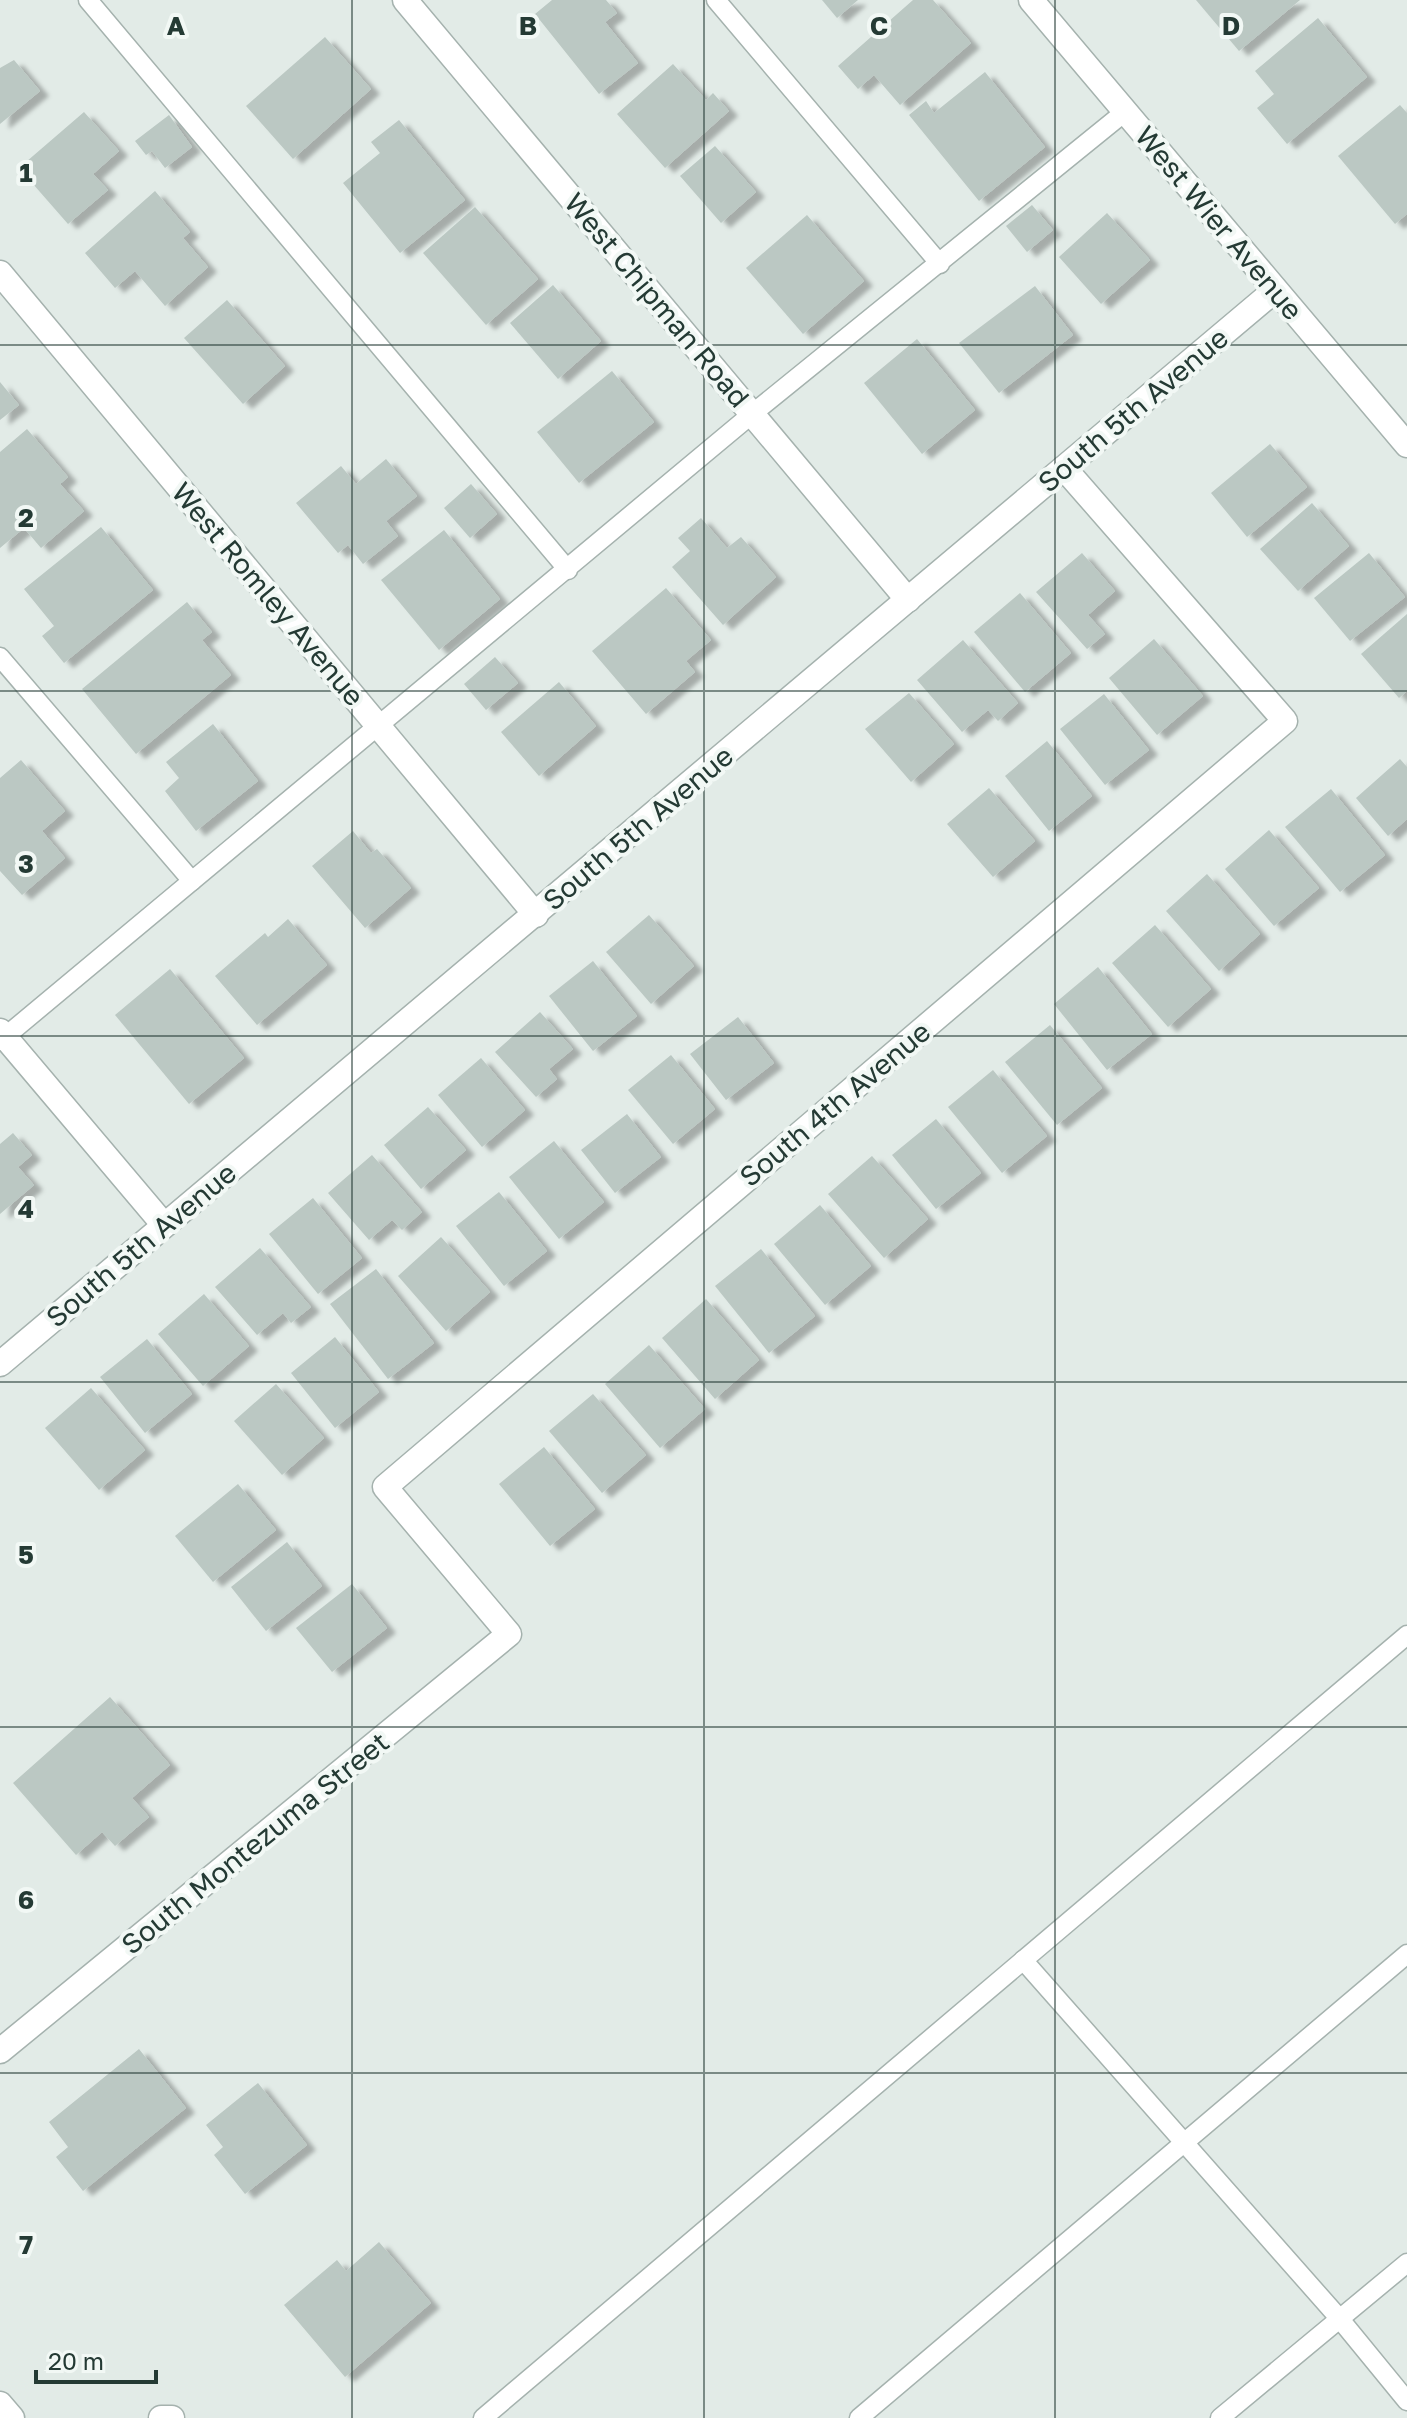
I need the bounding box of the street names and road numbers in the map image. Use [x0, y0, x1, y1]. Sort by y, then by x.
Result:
street label: West Wier Avenue [1129, 119, 1310, 326]
street label: West Chipman Road [558, 186, 757, 413]
street label: South 5th Avenue [1031, 321, 1234, 499]
street label: West Romley Avenue [165, 475, 371, 712]
street label: South 5th Avenue [536, 739, 739, 917]
street label: South 4th Avenue [733, 1014, 937, 1193]
street label: South 5th Avenue [39, 1156, 242, 1334]
street label: South Montezuma Street [114, 1725, 395, 1961]

